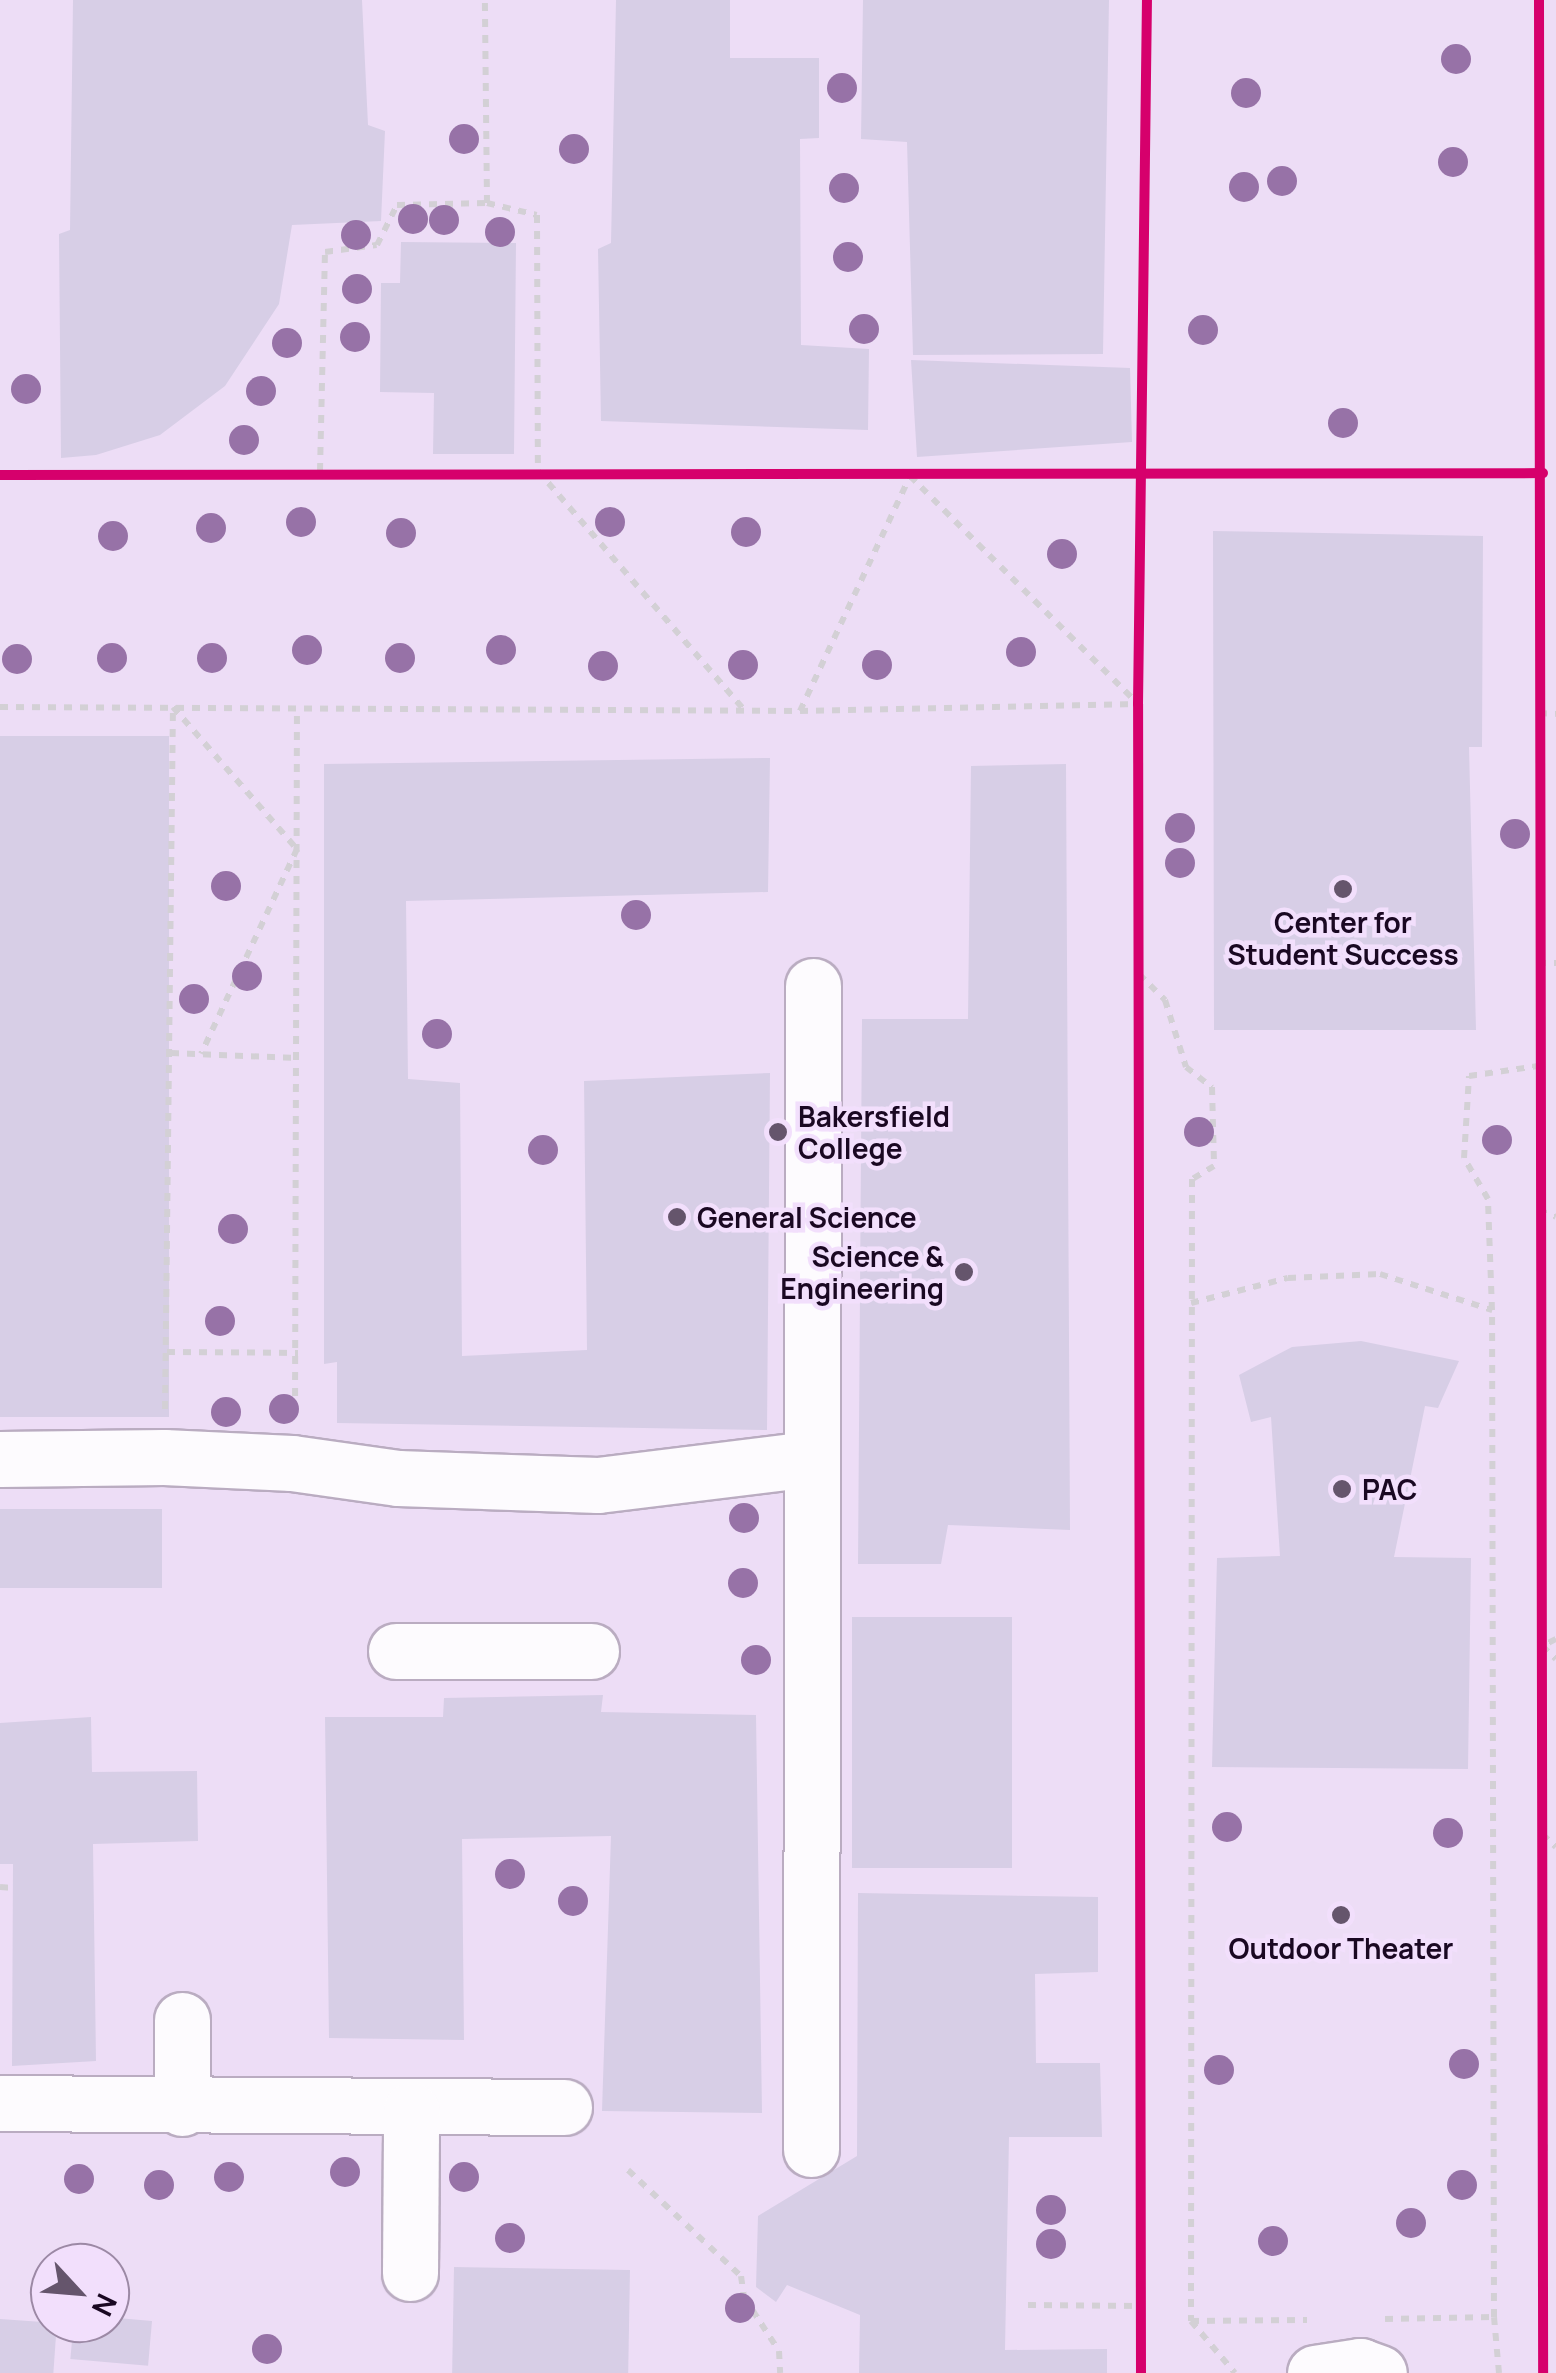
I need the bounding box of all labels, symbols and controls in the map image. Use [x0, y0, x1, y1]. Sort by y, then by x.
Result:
marker: Center for Student Success [1332, 878, 1354, 900]
place label: Center for Student Success [1227, 905, 1459, 971]
place label: Bakersfield College [798, 1099, 950, 1165]
marker: Bakersfield College [767, 1121, 789, 1143]
place label: General Science [697, 1200, 917, 1234]
marker: General Science [666, 1206, 688, 1228]
place label: Science & Engineering [780, 1239, 944, 1305]
marker: Science & Engineering [953, 1261, 975, 1283]
place label: PAC [1362, 1472, 1417, 1506]
marker: PAC [1331, 1478, 1353, 1500]
marker: Outdoor Theater [1330, 1904, 1352, 1926]
place label: Outdoor Theater [1228, 1931, 1454, 1965]
north arrow [30, 2243, 130, 2343]
text: N [84, 2288, 127, 2323]

